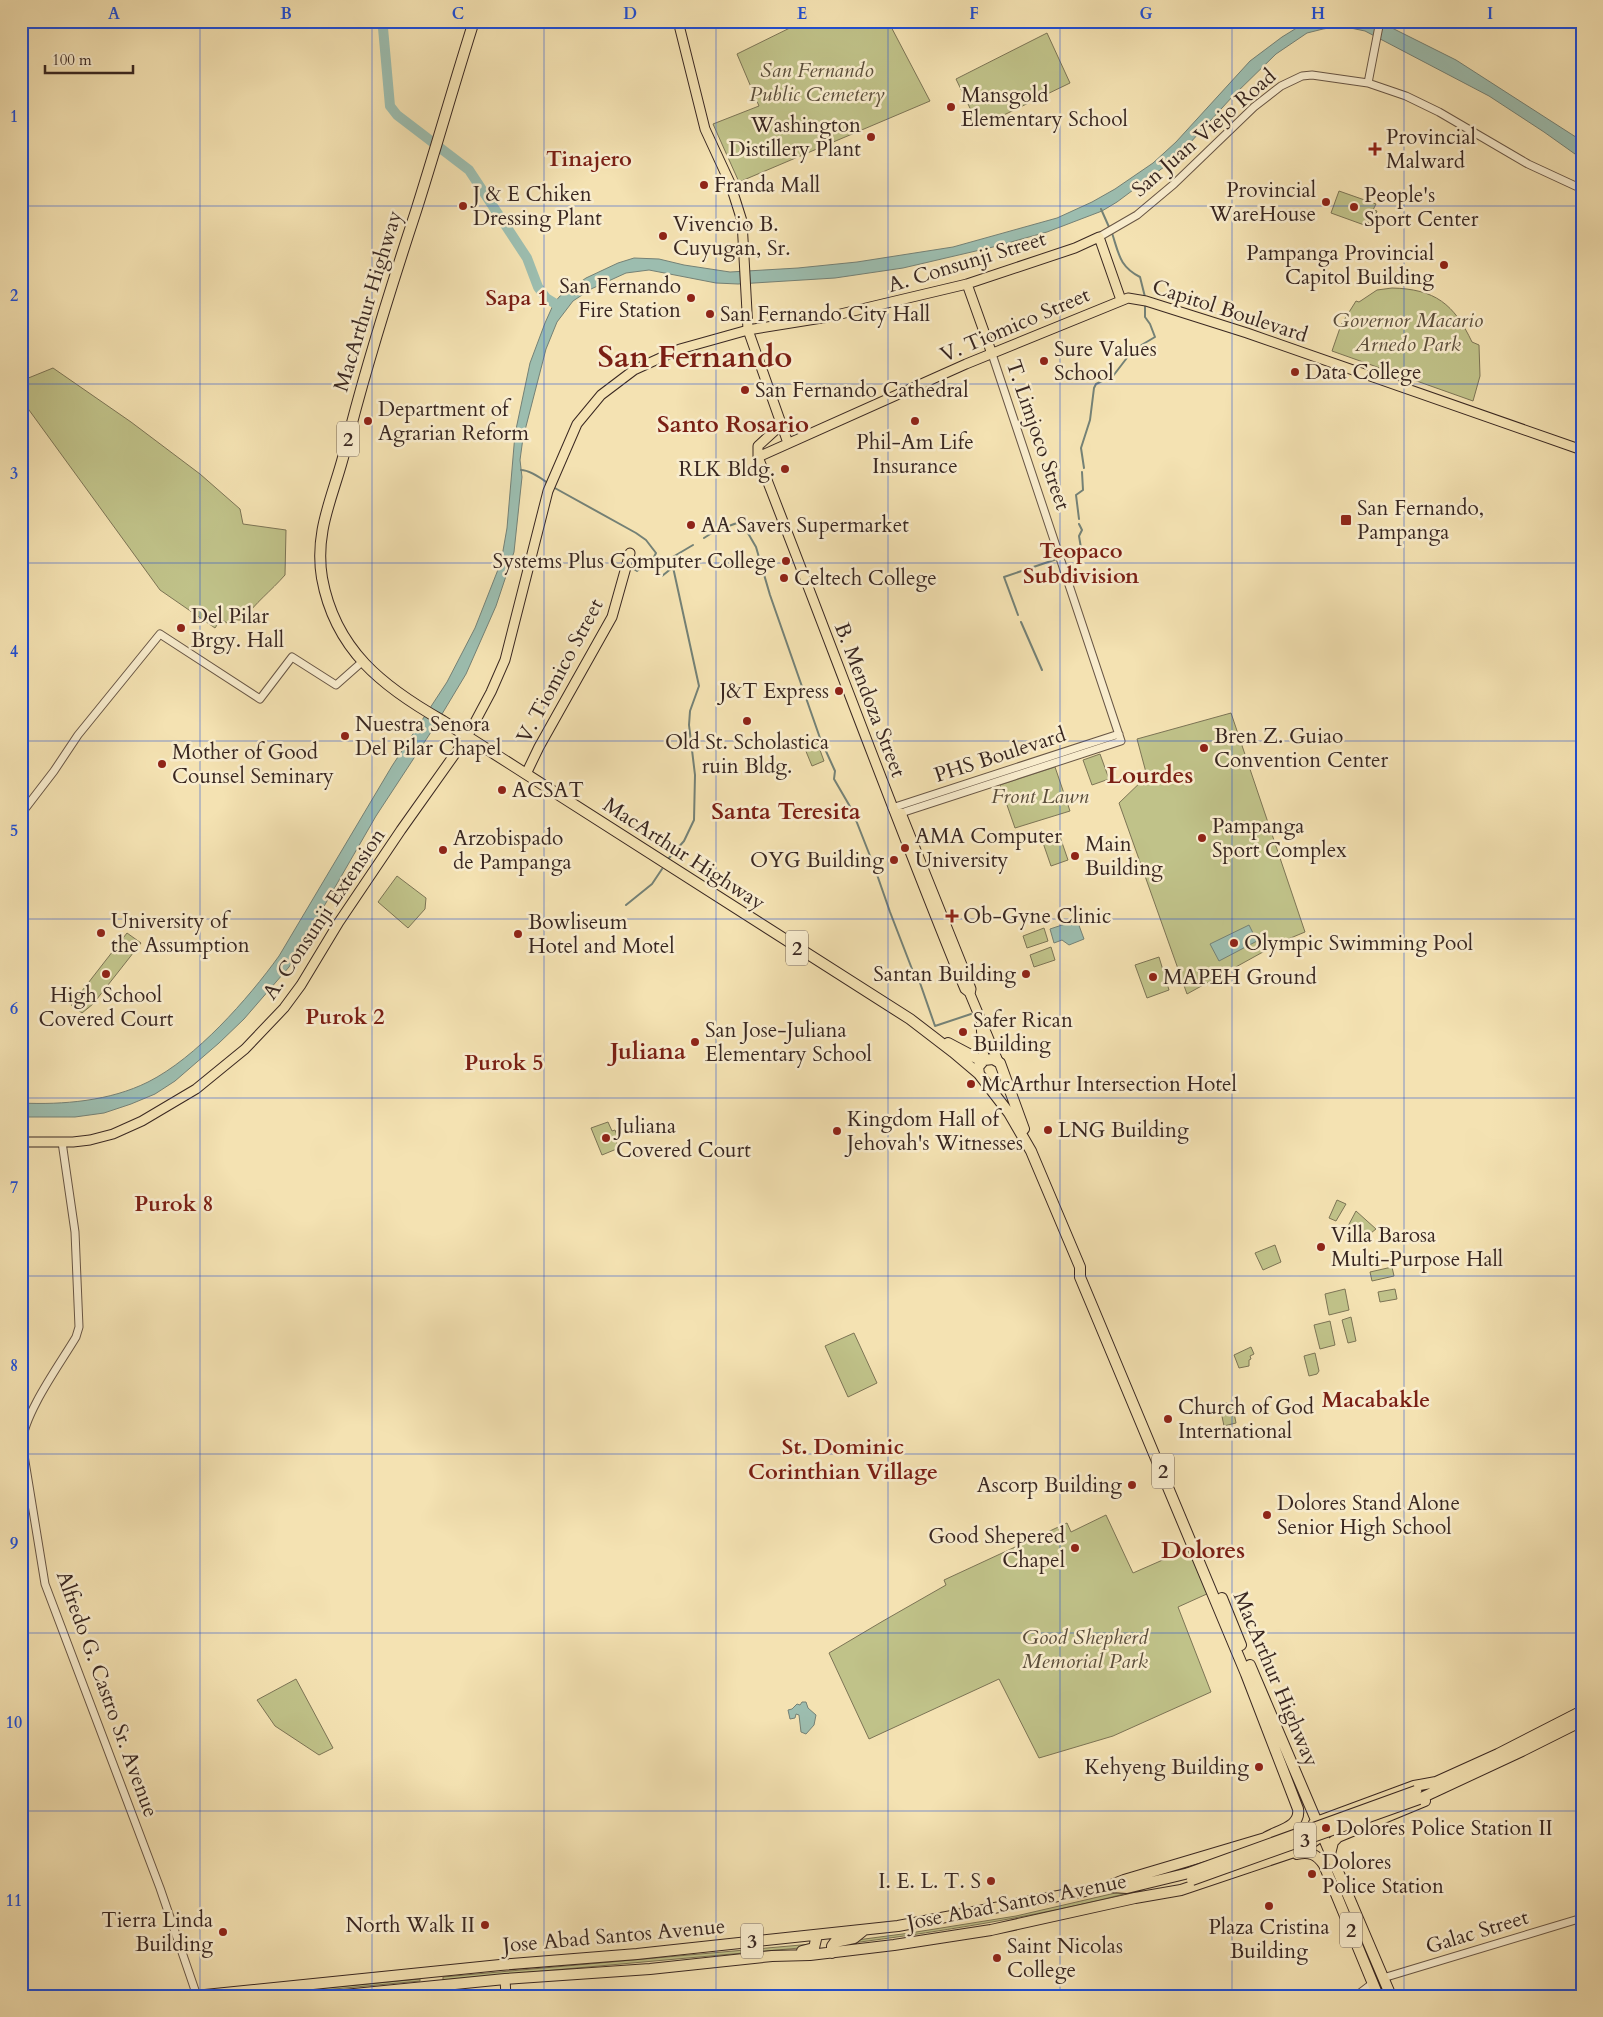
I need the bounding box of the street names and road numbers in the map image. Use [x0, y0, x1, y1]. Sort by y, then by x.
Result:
street label: San Juan Viejo Road [1126, 62, 1282, 204]
street label: MacArthur Highway [327, 207, 409, 395]
street label: A. Consunji Street [884, 224, 1050, 300]
street label: Capitol Boulevard [1149, 272, 1311, 350]
street label: V. Tiomico Street [936, 280, 1095, 370]
street label: T. Limjoco Street [999, 356, 1077, 514]
road number: 2 [337, 422, 359, 456]
street label: V. Tiomico Street [510, 593, 610, 748]
street label: B. Mendoza Street [827, 618, 913, 782]
street label: PHS Boulevard [931, 720, 1069, 790]
street label: MacArthur Highway [597, 791, 771, 917]
street label: A. Consunji Extension [256, 823, 392, 1005]
road number: 2 [786, 930, 808, 966]
road number: 2 [1152, 1454, 1174, 1488]
street label: Alfredo G. Castro Sr. Avenue [49, 1567, 165, 1821]
street label: MacArthur Highway [1226, 1587, 1326, 1771]
road number: 3 [1294, 1822, 1316, 1858]
street label: Jose Abad Santos Avenue [902, 1866, 1129, 1938]
street label: Galac Street [1422, 1903, 1532, 1961]
street label: Jose Abad Santos Avenue [499, 1912, 726, 1960]
road number: 2 [1340, 1912, 1362, 1948]
road number: 3 [741, 1924, 763, 1958]

